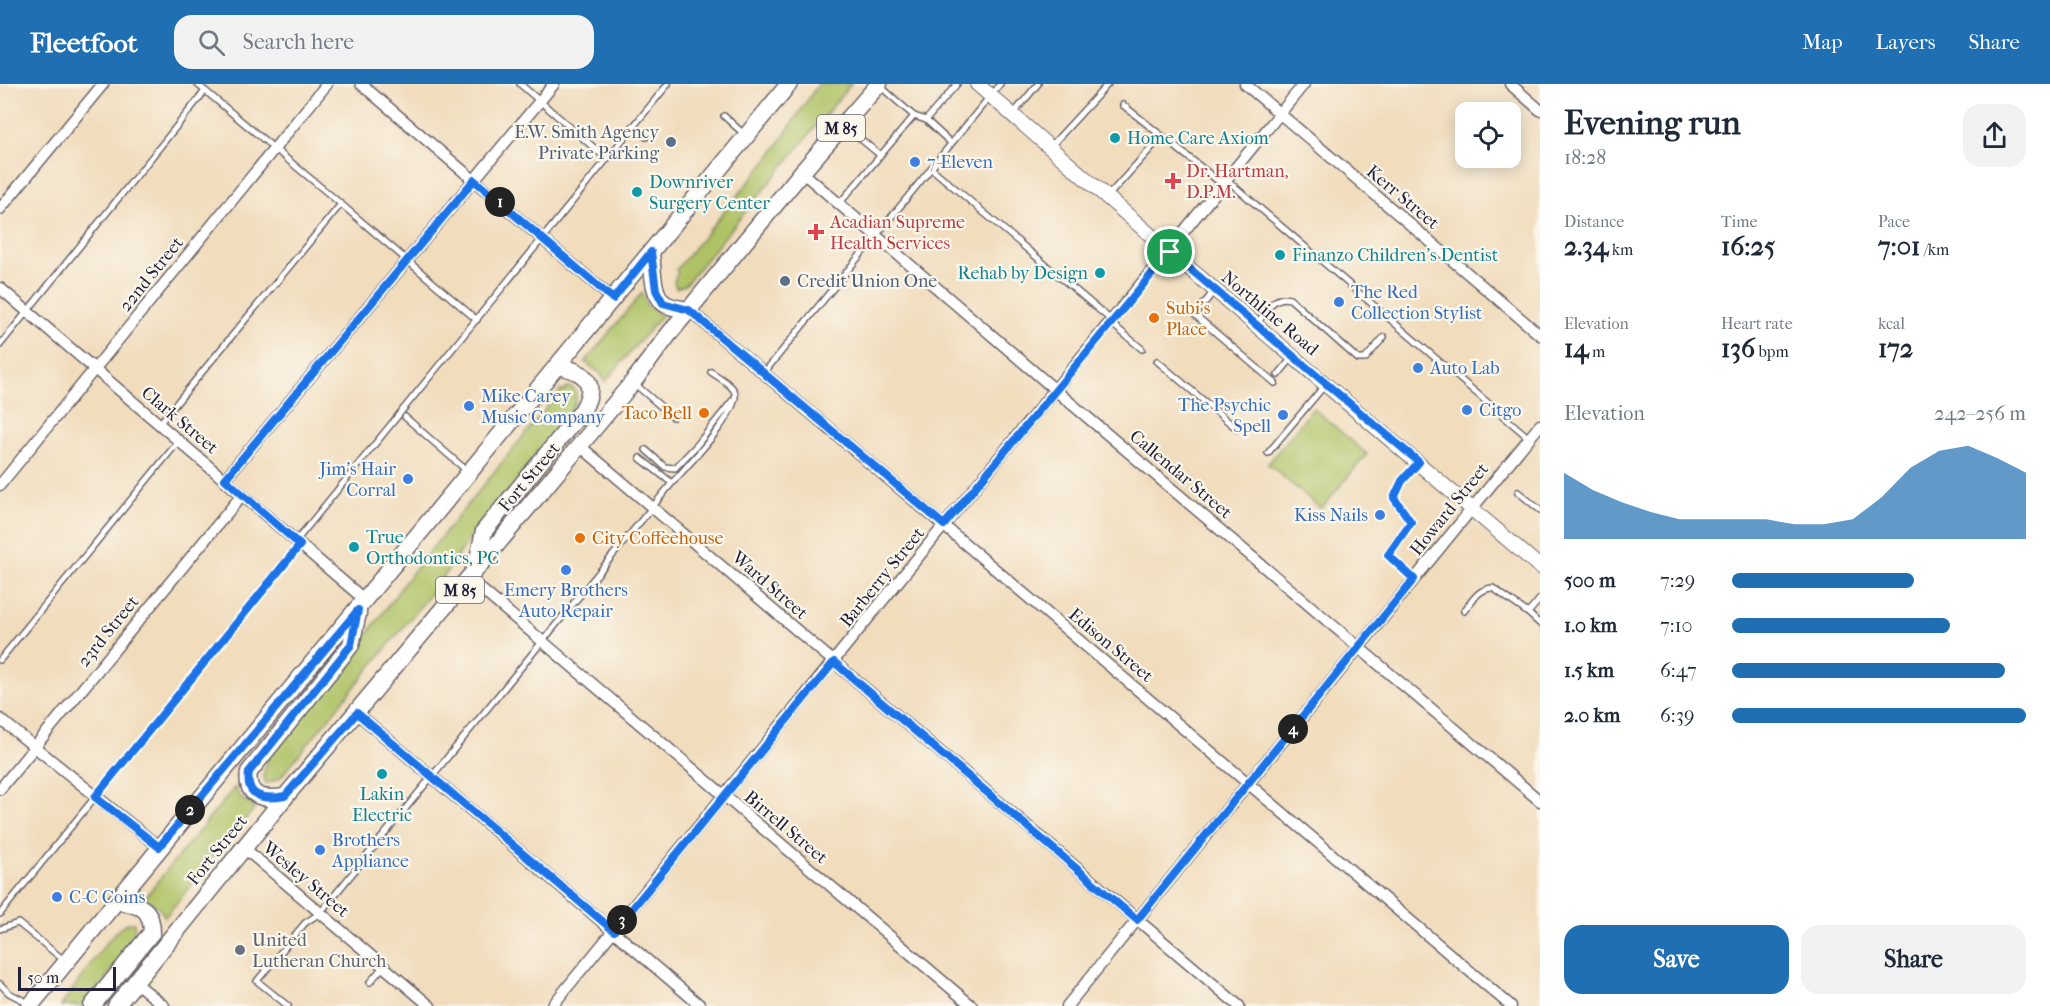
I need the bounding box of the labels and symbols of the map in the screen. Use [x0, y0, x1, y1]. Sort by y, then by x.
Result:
road number: M 85 [817, 115, 865, 141]
place label: E.W. Smith Agency Private Parking [514, 122, 660, 164]
place label: Home Care Axiom [1127, 128, 1269, 149]
marker: Home Care Axiom [1108, 131, 1122, 145]
marker: E.W. Smith Agency Private Parking [664, 135, 678, 149]
place label: 7-Eleven [927, 152, 993, 173]
marker: 7-Eleven [908, 155, 922, 169]
place label: Dr. Hartman, D.P.M. [1186, 161, 1289, 203]
street label: Kerr Street [1362, 161, 1444, 234]
place label: Downriver Surgery Center [649, 172, 770, 214]
marker: Dr. Hartman, D.P.M. [1164, 172, 1182, 190]
marker: Downriver Surgery Center [630, 185, 644, 199]
pin: 1 [485, 187, 515, 217]
place label: Acadian Supreme Health Services [829, 212, 965, 254]
marker: Acadian Supreme Health Services [807, 223, 825, 241]
pin [1144, 226, 1195, 277]
street label: 22nd Street [115, 232, 188, 316]
place label: Finanzo Children's Dentist [1292, 245, 1499, 266]
marker: Finanzo Children's Dentist [1273, 248, 1287, 262]
place label: Rehab by Design [958, 263, 1089, 284]
marker: Rehab by Design [1093, 266, 1107, 280]
street label: Northline Road [1217, 267, 1323, 360]
place label: Credit Union One [797, 271, 937, 292]
marker: Credit Union One [778, 274, 792, 288]
place label: The Red Collection Stylist [1351, 282, 1483, 324]
marker: The Red Collection Stylist [1332, 295, 1346, 309]
place label: Subi's Place [1166, 298, 1211, 340]
marker: Subi's Place [1147, 311, 1161, 325]
place label: Auto Lab [1429, 358, 1500, 379]
marker: Auto Lab [1411, 361, 1425, 375]
street label: Clark Street [137, 382, 223, 459]
place label: Mike Carey Music Company [481, 386, 606, 428]
place label: The Psychic Spell [1178, 395, 1271, 437]
marker: Mike Carey Music Company [462, 399, 476, 413]
place label: Citgo [1479, 400, 1521, 421]
place label: Taco Bell [622, 403, 692, 424]
marker: Citgo [1460, 403, 1474, 417]
marker: Taco Bell [697, 406, 711, 420]
marker: The Psychic Spell [1276, 408, 1290, 422]
street label: Callendar Street [1125, 426, 1236, 524]
street label: Fort Street [494, 438, 565, 516]
street label: Howard Street [1406, 458, 1493, 560]
place label: Jim's Hair Corral [318, 459, 396, 501]
marker: Jim's Hair Corral [401, 472, 415, 486]
place label: Kiss Nails [1294, 505, 1368, 526]
marker: Kiss Nails [1373, 508, 1387, 522]
street label: Barberry Street [836, 523, 929, 631]
place label: True Orthodontics, PC [366, 527, 499, 569]
place label: City Coffeehouse [592, 528, 723, 549]
marker: City Coffeehouse [573, 531, 587, 545]
marker: True Orthodontics, PC [347, 540, 361, 554]
street label: Ward Street [727, 546, 812, 624]
marker: Emery Brothers Auto Repair [559, 563, 573, 577]
road number: M 85 [436, 577, 484, 603]
place label: Emery Brothers Auto Repair [504, 580, 628, 622]
street label: 23rd Street [73, 591, 144, 671]
street label: Edison Street [1064, 604, 1158, 687]
pin: 4 [1278, 714, 1308, 744]
marker: Lakin Electric [375, 767, 389, 781]
place label: Lakin Electric [352, 784, 412, 826]
street label: Birrell Street [740, 786, 832, 869]
pin: 2 [175, 795, 205, 825]
street label: Fort Street [183, 811, 252, 890]
place label: Brothers Appliance [331, 830, 409, 872]
street label: Wesley Street [257, 837, 354, 922]
marker: Brothers Appliance [313, 843, 327, 857]
place label: C-C Coins [69, 887, 146, 908]
marker: C-C Coins [50, 890, 64, 904]
pin: 3 [607, 905, 637, 935]
place label: United Lutheran Church [252, 930, 386, 972]
marker: United Lutheran Church [233, 943, 247, 957]
scale bar [18, 964, 116, 992]

